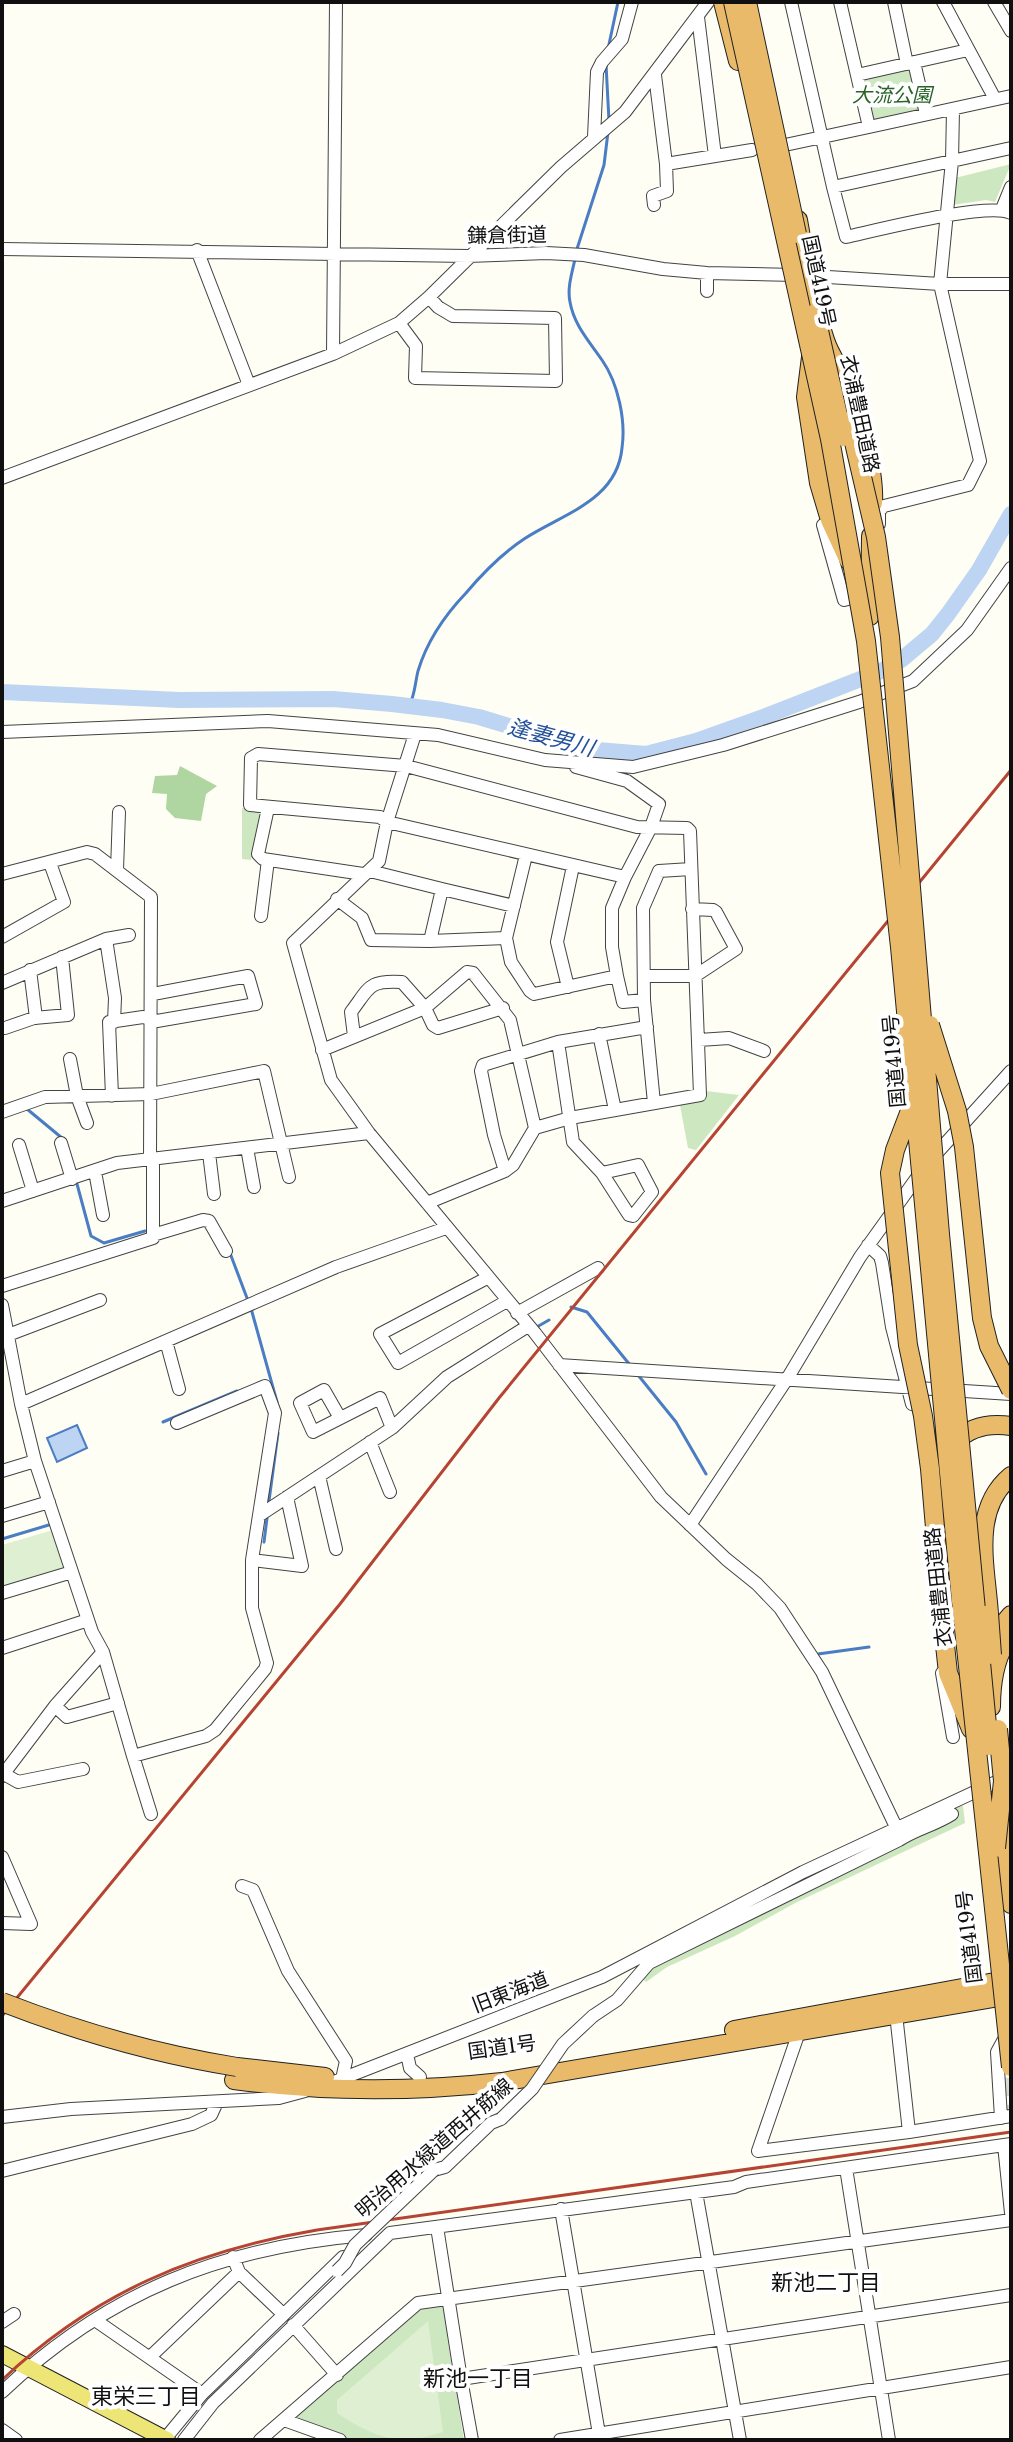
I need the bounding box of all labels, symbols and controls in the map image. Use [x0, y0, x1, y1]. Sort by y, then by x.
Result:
park label: 大流公園 [852, 83, 935, 107]
street label: 鎌倉街道 [467, 222, 547, 248]
street label: 国道419号 [798, 233, 840, 329]
street label: 衣浦豊田道路 [836, 353, 884, 475]
water label: 逢妻男川 [505, 713, 599, 762]
street label: 国道419号 [878, 1013, 910, 1109]
street label: 衣浦豊田道路 [920, 1526, 956, 1648]
street label: 国道419号 [951, 1889, 987, 1985]
street label: 旧東海道 [468, 1966, 552, 2018]
street label: 国道1号 [466, 2030, 538, 2064]
street label: 明治用水緑道西井筋線 [351, 2073, 517, 2223]
district label: 新池二丁目 [771, 2269, 881, 2296]
district label: 新池一丁目 [423, 2365, 533, 2392]
district label: 東栄三丁目 [91, 2383, 201, 2410]

